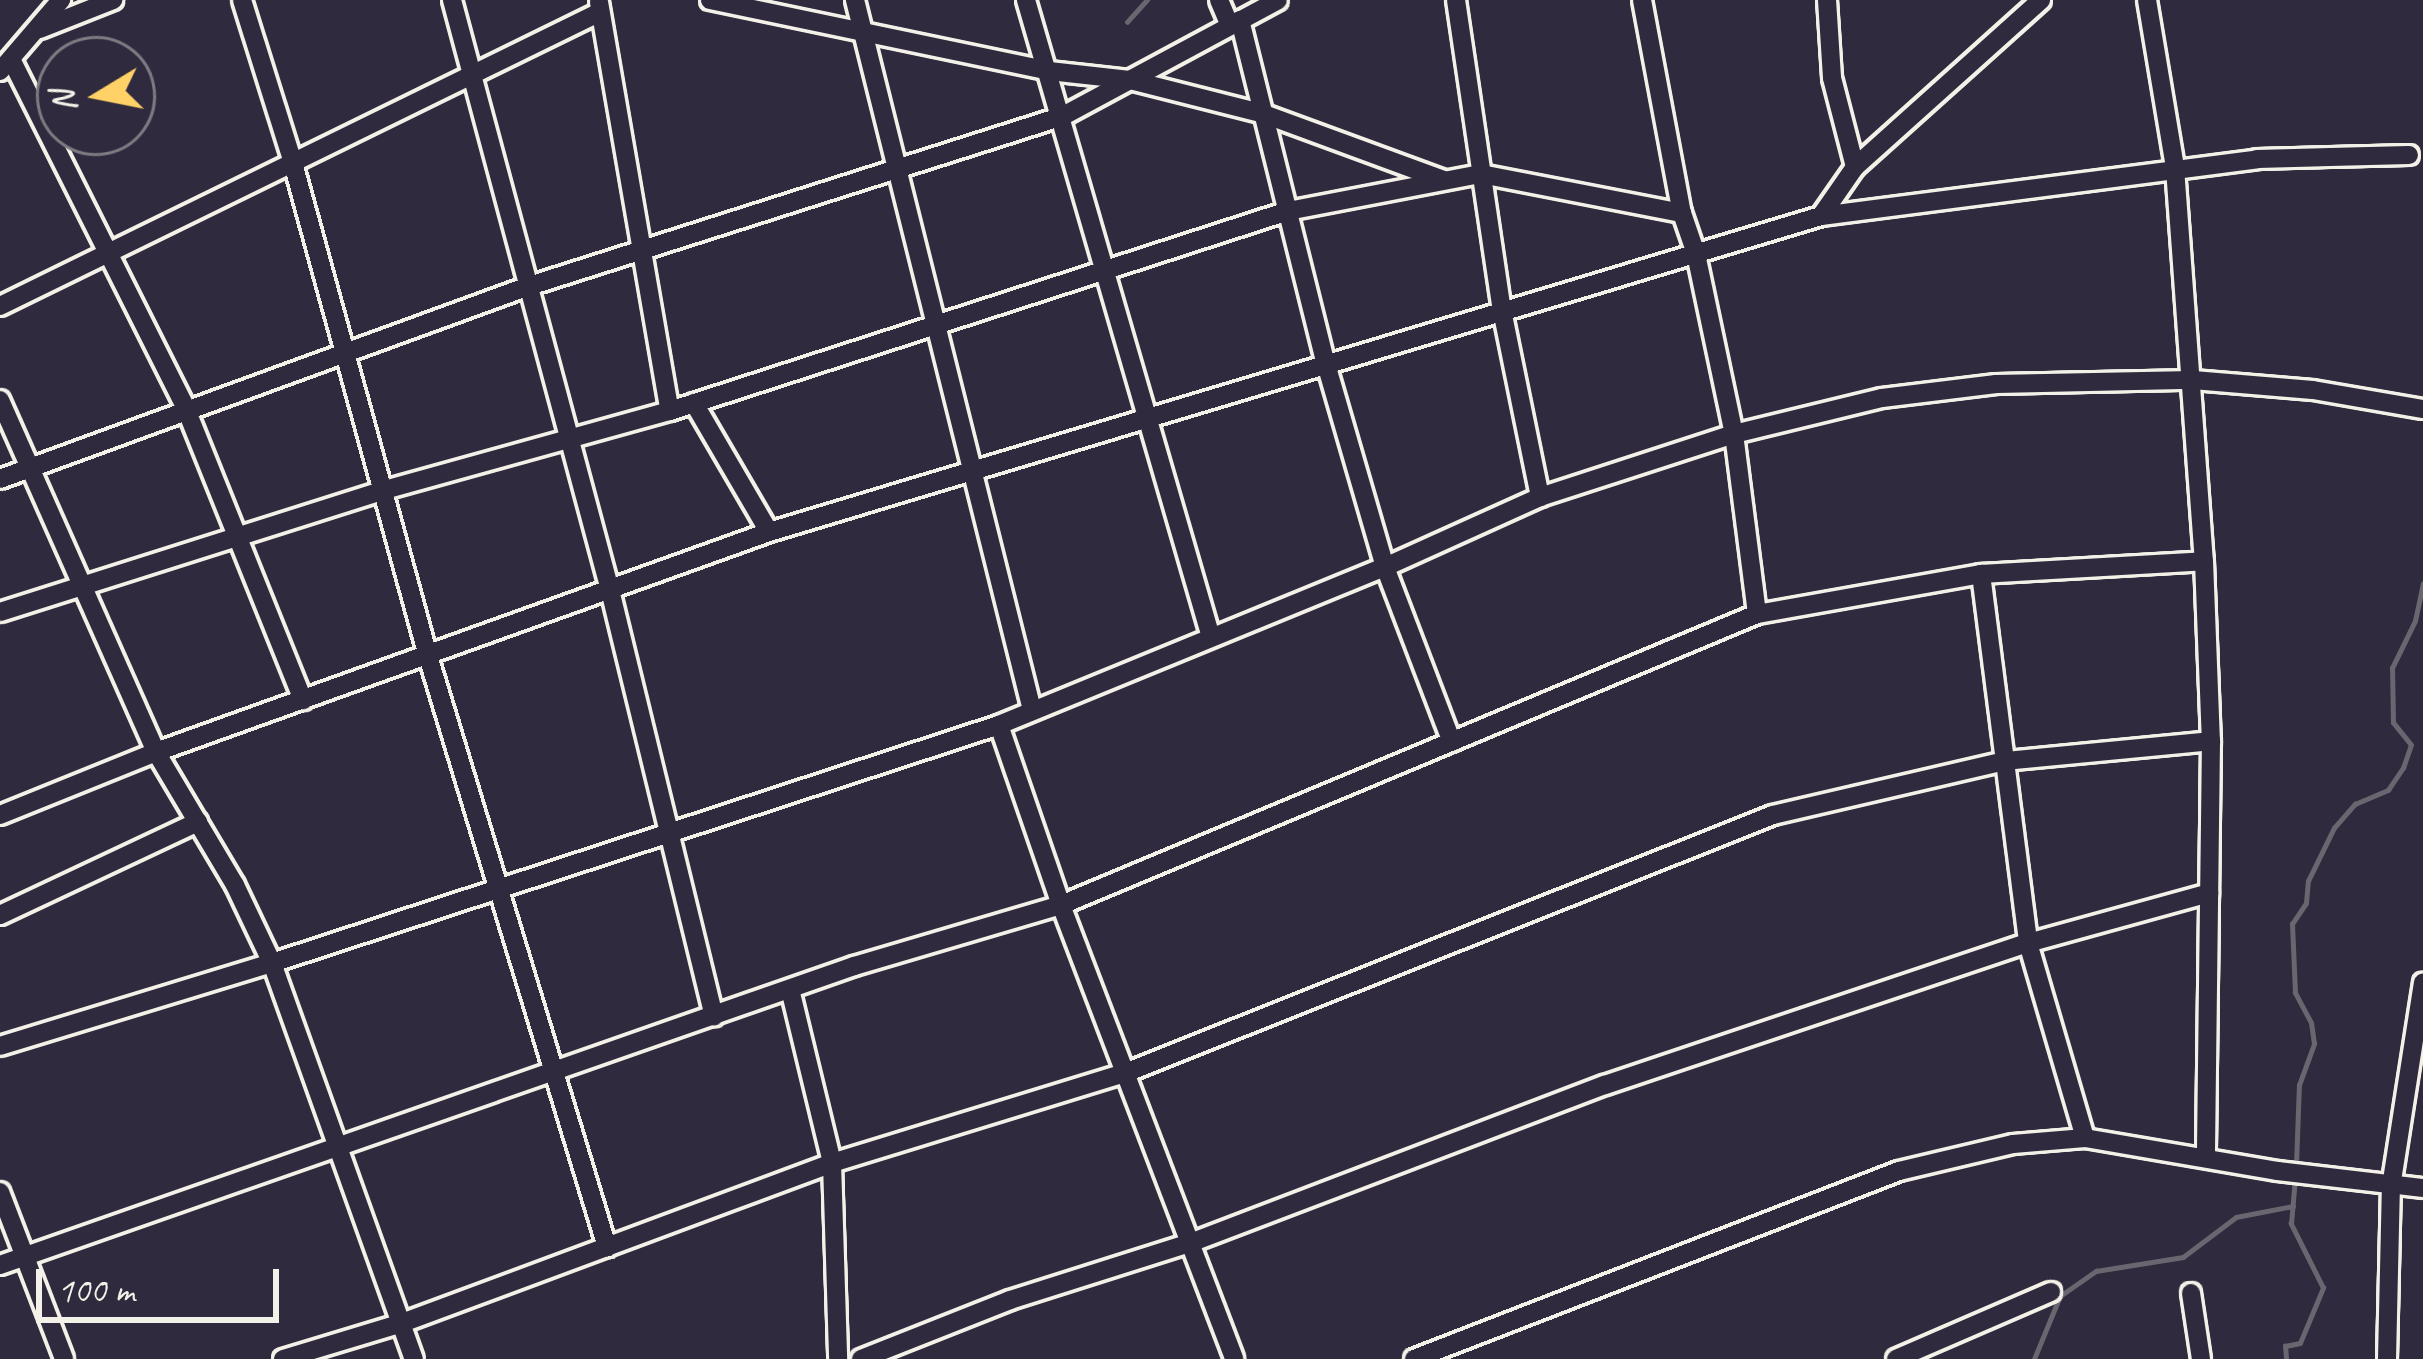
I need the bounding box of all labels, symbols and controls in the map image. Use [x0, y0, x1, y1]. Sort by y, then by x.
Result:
north arrow [36, 36, 156, 156]
text: N [41, 88, 86, 115]
scale bar [42, 1245, 285, 1319]
text: 100 m [57, 1267, 134, 1313]

